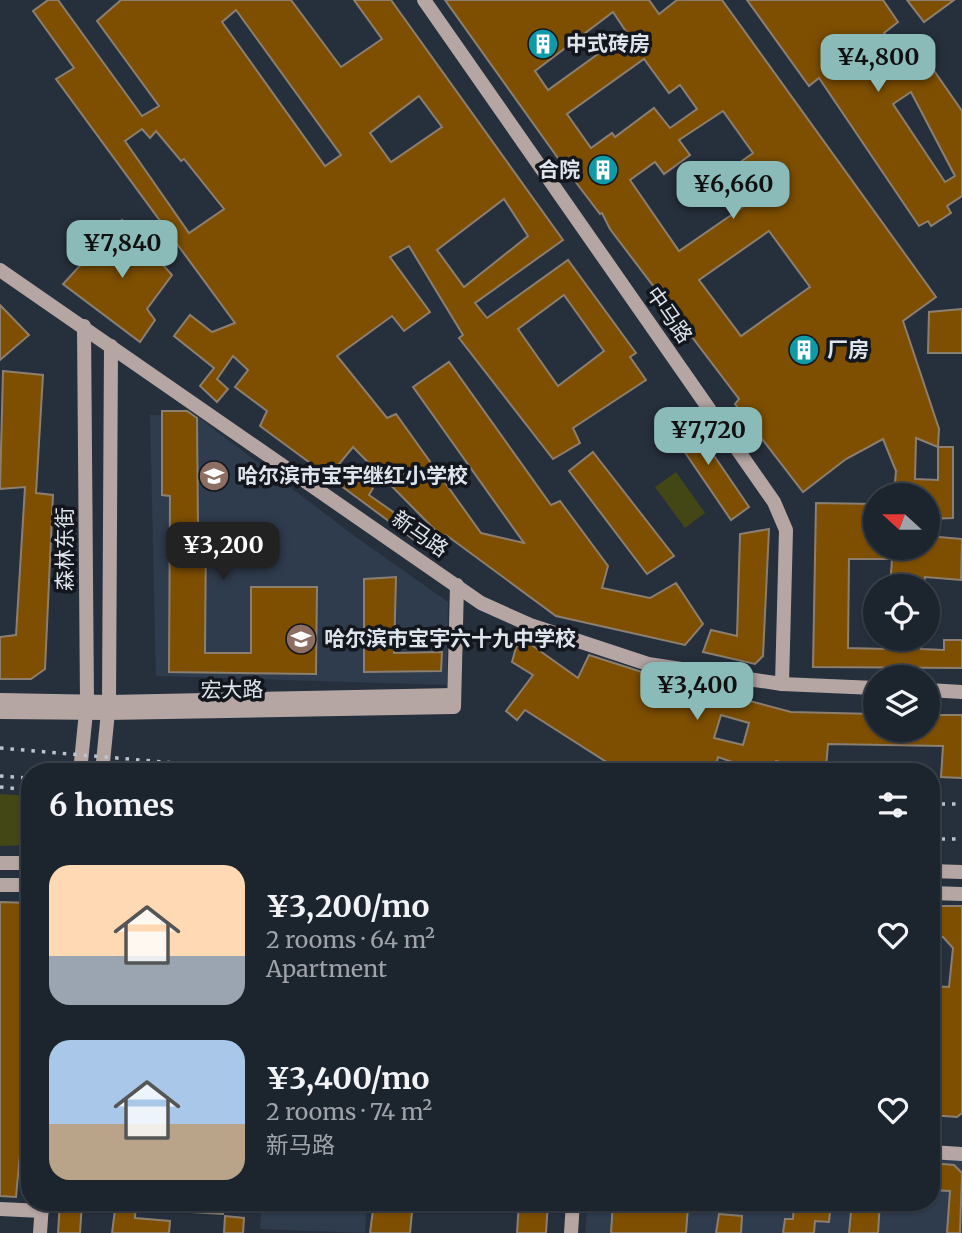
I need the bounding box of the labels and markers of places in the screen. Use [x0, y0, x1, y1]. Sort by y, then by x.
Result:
building icon: 中式砖房 [526, 27, 560, 61]
place label: 中式砖房 [566, 30, 650, 57]
pin: ¥4,800 [821, 34, 935, 94]
building icon: 合院 [586, 153, 620, 187]
place label: 合院 [538, 156, 580, 183]
pin: ¥6,660 [676, 162, 790, 221]
pin: ¥7,840 [65, 220, 179, 280]
building icon: 厂房 [787, 333, 821, 367]
place label: 厂房 [827, 336, 869, 363]
pin: ¥7,720 [651, 407, 765, 467]
school or university icon: 哈尔滨市宝宇继红小学校 [197, 459, 231, 493]
place label: 哈尔滨市宝宇继红小学校 [237, 462, 468, 489]
pin: ¥3,200 [166, 522, 280, 582]
school or university icon: 哈尔滨市宝宇六十九中学校 [284, 622, 318, 656]
place label: 哈尔滨市宝宇六十九中学校 [324, 625, 576, 652]
pin: ¥3,400 [640, 662, 754, 722]

